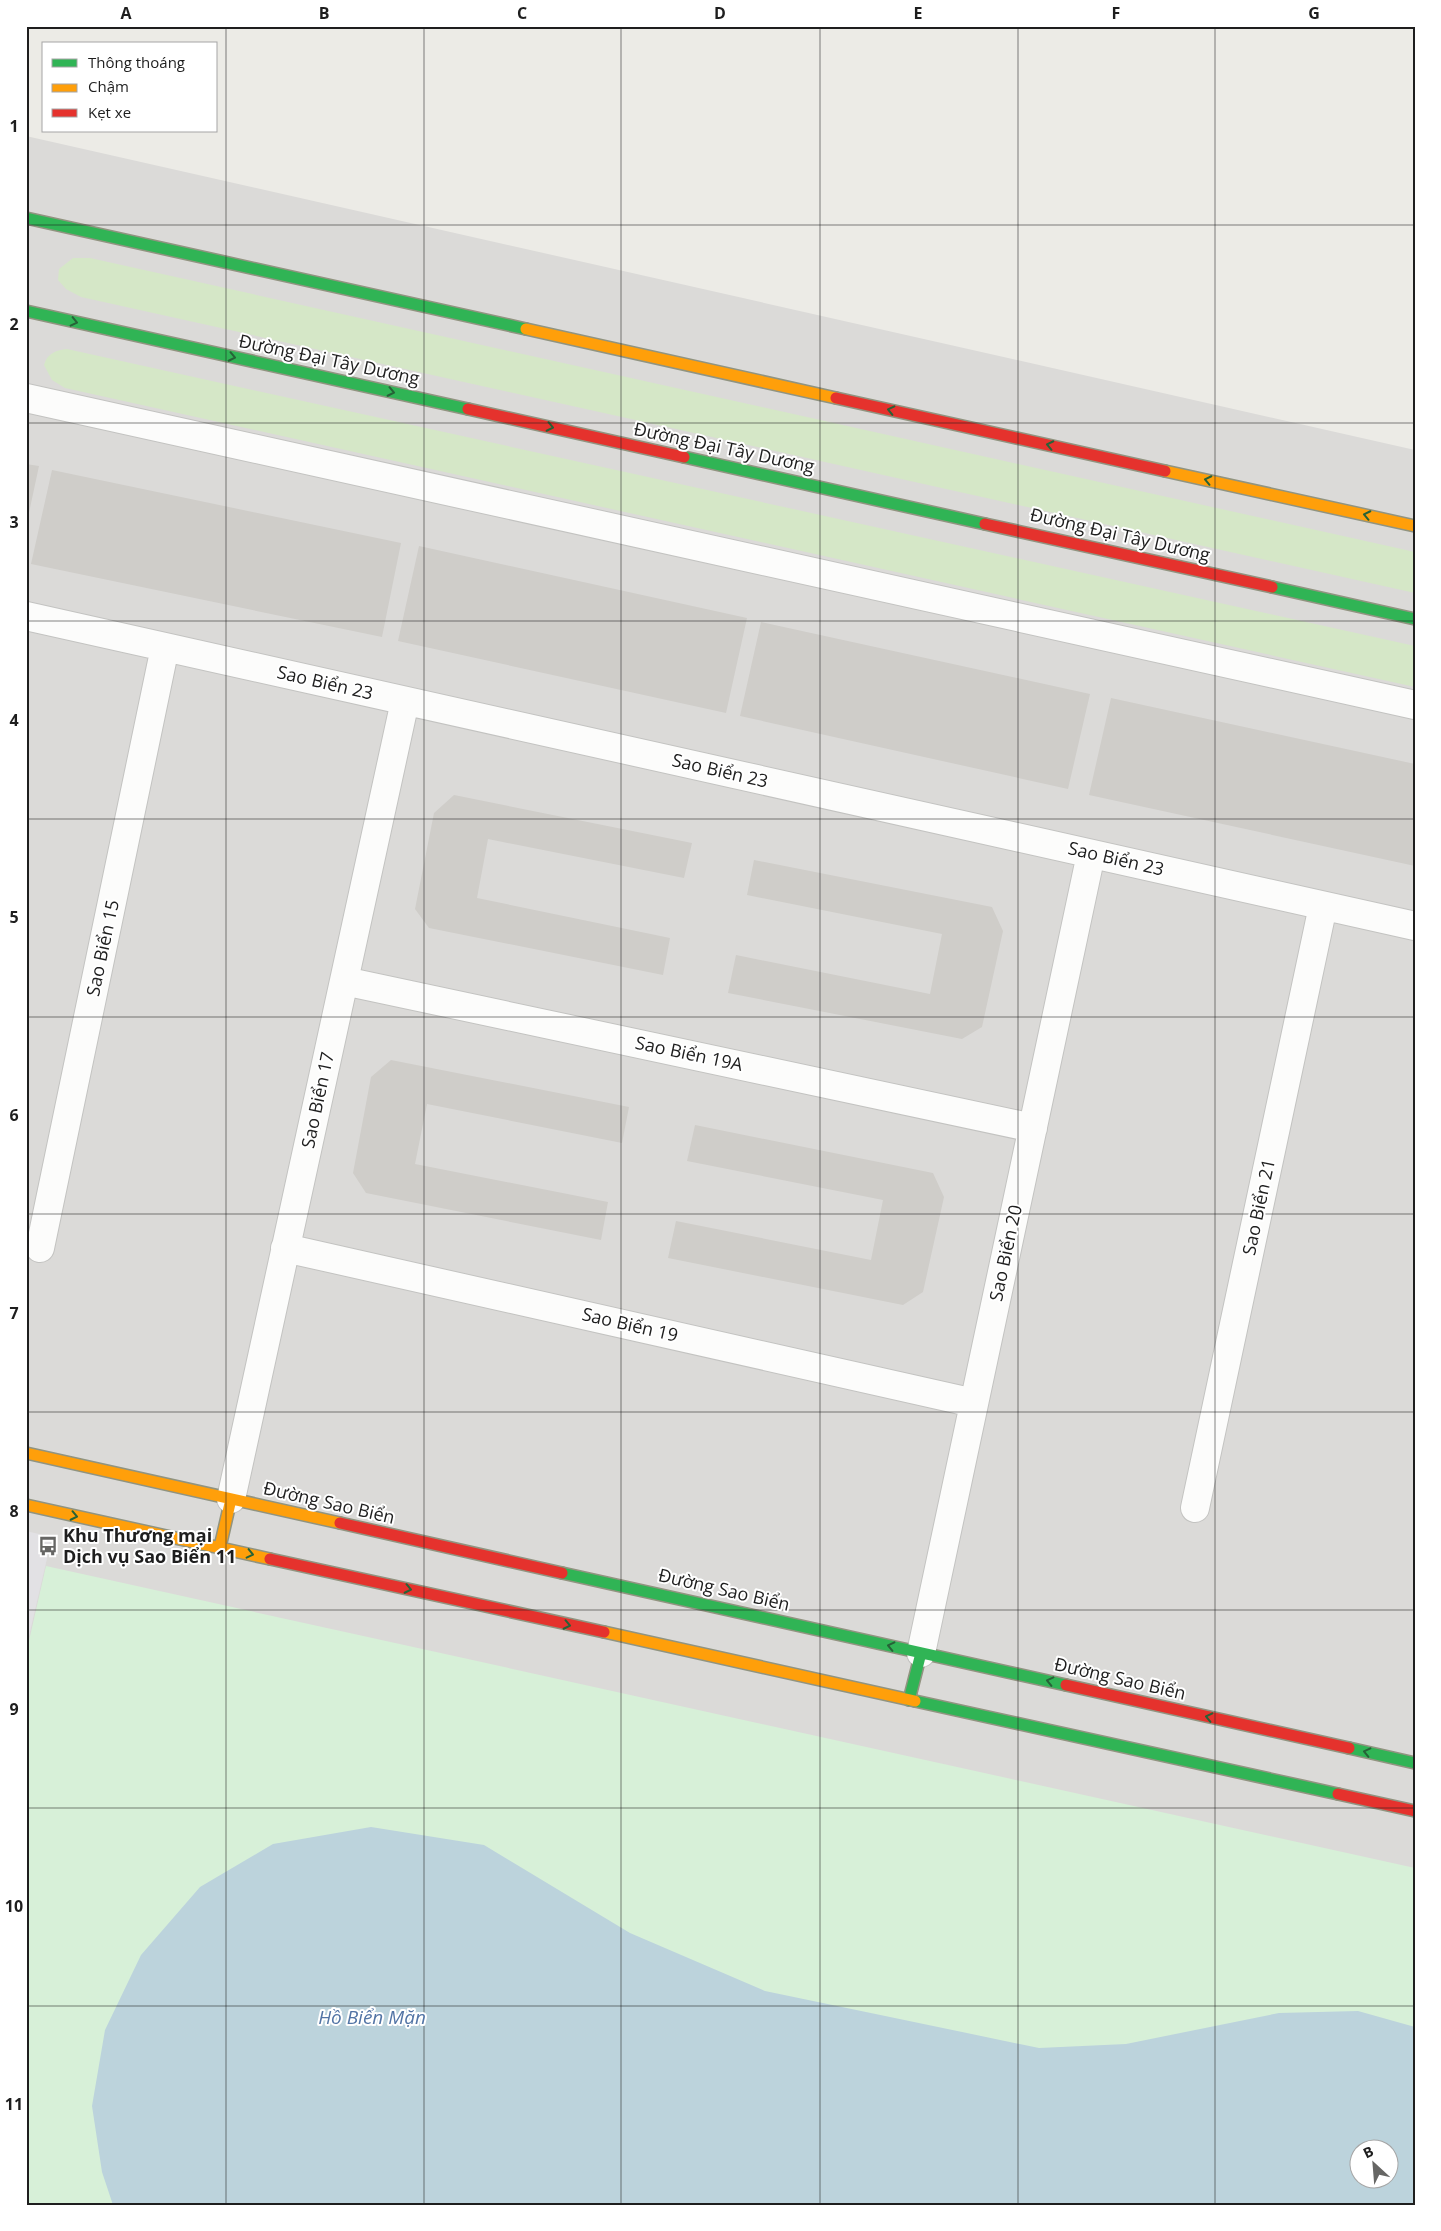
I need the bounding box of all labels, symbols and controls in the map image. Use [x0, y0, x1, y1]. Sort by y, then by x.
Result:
text: A [120, 2, 132, 24]
text: B [319, 2, 329, 24]
text: C [517, 2, 527, 24]
text: D [714, 2, 726, 24]
text: E [914, 2, 923, 24]
text: F [1112, 2, 1120, 24]
text: G [1308, 2, 1320, 24]
legend [42, 42, 218, 132]
text: Thông thoáng [88, 52, 185, 72]
text: Chậm [88, 76, 129, 96]
text: Kẹt xe [88, 102, 131, 122]
text: 1 [9, 115, 19, 137]
text: 2 [9, 313, 19, 335]
one-way arrow [69, 316, 78, 326]
street label: Đường Đại Tây Dương [237, 328, 422, 390]
one-way arrow [228, 351, 237, 362]
one-way arrow [387, 386, 396, 397]
one-way arrow [887, 405, 896, 416]
street label: Đường Đại Tây Dương [632, 416, 817, 478]
one-way arrow [545, 421, 554, 432]
one-way arrow [1045, 440, 1054, 451]
one-way arrow [1204, 475, 1213, 486]
street label: Đường Đại Tây Dương [1028, 502, 1213, 566]
one-way arrow [1363, 510, 1372, 521]
text: 3 [9, 511, 19, 533]
street label: Sao Biển 23 [275, 659, 376, 705]
text: 4 [9, 709, 19, 731]
street label: Sao Biển 23 [670, 747, 771, 793]
street label: Sao Biển 23 [1066, 835, 1167, 881]
street label: Sao Biển 15 [80, 897, 124, 998]
text: 5 [9, 906, 19, 928]
street label: Sao Biển 19A [633, 1030, 746, 1076]
street label: Sao Biển 17 [295, 1049, 339, 1150]
text: 6 [9, 1104, 19, 1126]
street label: Sao Biển 21 [1236, 1156, 1280, 1257]
street label: Sao Biển 20 [983, 1202, 1027, 1303]
street label: Sao Biển 19 [580, 1301, 681, 1347]
text: 7 [9, 1302, 19, 1324]
street label: Đường Sao Biển [261, 1475, 397, 1529]
text: 8 [9, 1500, 19, 1522]
one-way arrow [69, 1510, 78, 1520]
place label: Khu Thương mại Dịch vụ Sao Biển 11 [63, 1523, 236, 1568]
bus stop icon: Khu Thương mại Dịch vụ Sao Biển 11 [37, 1535, 59, 1557]
one-way arrow [245, 1548, 254, 1559]
street label: Đường Sao Biển [656, 1562, 792, 1616]
one-way arrow [404, 1583, 413, 1594]
one-way arrow [563, 1619, 571, 1629]
one-way arrow [887, 1641, 896, 1652]
street label: Đường Sao Biển [1052, 1651, 1188, 1705]
one-way arrow [1046, 1676, 1054, 1687]
text: 9 [9, 1698, 19, 1720]
one-way arrow [1204, 1712, 1213, 1723]
one-way arrow [1363, 1747, 1372, 1758]
text: 10 [5, 1895, 23, 1917]
water label: Hồ Biển Mặn [318, 2004, 426, 2030]
text: 11 [5, 2093, 23, 2115]
north arrow [1348, 2138, 1398, 2188]
text: B [1360, 2141, 1376, 2162]

